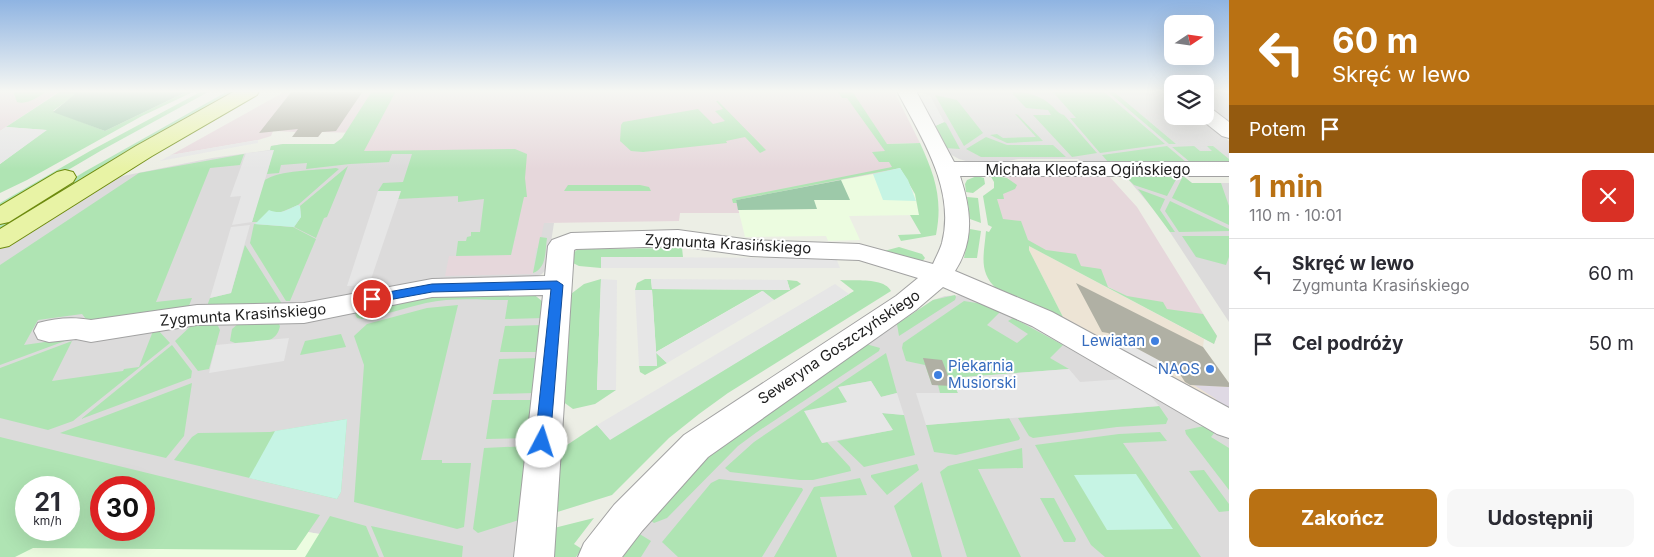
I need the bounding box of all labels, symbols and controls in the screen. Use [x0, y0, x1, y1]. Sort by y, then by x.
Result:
north arrow [1164, 15, 1214, 65]
map controls [1164, 15, 1214, 125]
text: 60 m [1332, 19, 1419, 61]
icon: left [1249, 20, 1314, 85]
text: Skręć w lewo [1332, 61, 1470, 87]
button: layers [1164, 75, 1214, 125]
icon: arrive [1316, 115, 1344, 143]
text: Potem [1249, 118, 1306, 141]
street label: Michała Kleofasa Ogińskiego [986, 160, 1190, 179]
text: 1 min [1249, 168, 1323, 204]
button: close [1582, 170, 1634, 222]
text: 110 m · 10:01 [1249, 205, 1342, 225]
street label: Zygmunta Krasińskiego [644, 230, 812, 257]
text: Skręć w lewo [1292, 252, 1414, 275]
icon: left [1249, 260, 1277, 288]
text: 60 m [1588, 262, 1634, 285]
text: Zygmunta Krasińskiego [1292, 275, 1470, 295]
pin [351, 278, 393, 320]
icon: arrive [358, 285, 386, 313]
street label: Seweryna Goszczyńskiego [754, 285, 923, 408]
street label: Zygmunta Krasińskiego [159, 299, 327, 330]
icon: arrive [1249, 330, 1277, 358]
place label: Lewiatan [1081, 331, 1145, 350]
text: Cel podróży [1292, 332, 1404, 355]
text: 50 m [1588, 332, 1634, 355]
marker: Lewiatan [1149, 335, 1161, 347]
place label: Piekarnia Musiorski [948, 356, 1016, 392]
place label: NAOS [1158, 359, 1200, 378]
marker: NAOS [1204, 363, 1216, 375]
marker: Piekarnia Musiorski [932, 369, 944, 381]
position arrow [515, 415, 567, 467]
speed limit sign: 30 [90, 476, 155, 541]
text: 21 [34, 487, 61, 517]
button: Zakończ [1249, 489, 1437, 547]
button: Udostępnij [1447, 489, 1634, 547]
text: km/h [33, 513, 62, 528]

